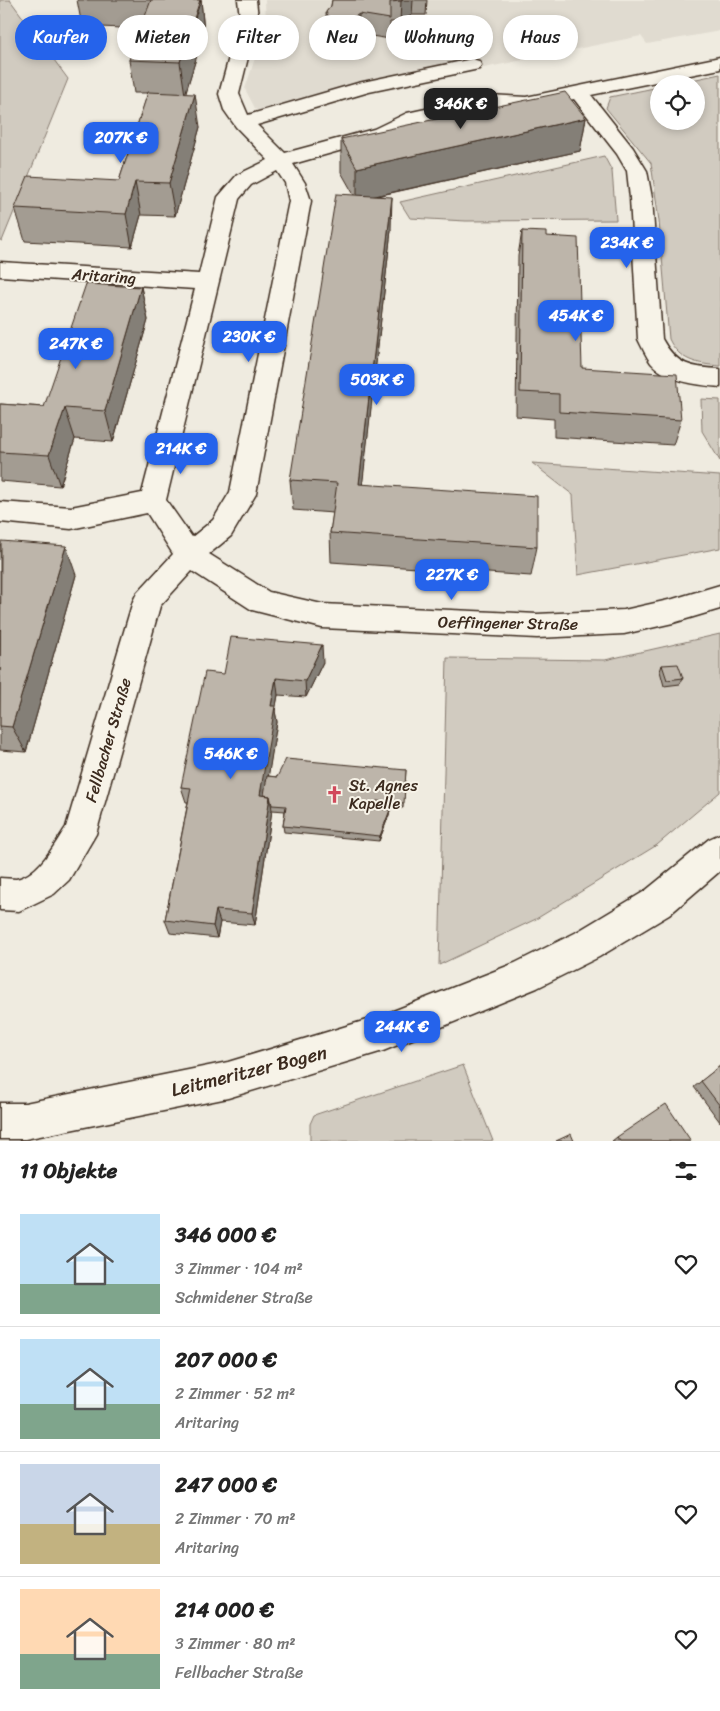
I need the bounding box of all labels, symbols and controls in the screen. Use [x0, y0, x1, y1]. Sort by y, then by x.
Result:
chip: Kaufen [15, 15, 107, 60]
chip: Mieten [117, 15, 208, 60]
chip: Filter [218, 15, 299, 60]
chip: Neu [309, 15, 376, 60]
chip: Wohnung [386, 15, 493, 60]
chip: Haus [503, 15, 578, 60]
map controls [650, 75, 705, 130]
button: locate [650, 75, 705, 130]
pin: 346K € [420, 88, 502, 130]
text: 346K € [435, 89, 487, 118]
pin: 207K € [80, 121, 162, 164]
text: 207K € [95, 123, 148, 152]
pin: 234K € [586, 226, 668, 269]
text: 234K € [601, 228, 653, 257]
street label: Aritaring [70, 259, 137, 293]
pin: 454K € [535, 300, 617, 342]
text: 454K € [549, 301, 603, 330]
pin: 230K € [208, 320, 290, 363]
text: 230K € [223, 322, 275, 351]
pin: 247K € [35, 328, 117, 370]
text: 247K € [50, 329, 102, 358]
pin: 503K € [336, 364, 418, 406]
text: 503K € [350, 365, 404, 394]
pin: 214K € [140, 432, 222, 475]
text: 214K € [156, 434, 206, 463]
pin: 227K € [411, 558, 493, 601]
text: 227K € [426, 560, 478, 589]
street label: Oeffingener Straße [438, 607, 578, 639]
street label: Fellbacher Straße [76, 674, 140, 806]
pin: 546K € [190, 738, 272, 780]
text: 546K € [204, 739, 258, 768]
place label: St. Agnes Kapelle [349, 771, 419, 818]
church icon: St. Agnes Kapelle [325, 784, 345, 804]
pin: 244K € [361, 1010, 443, 1053]
text: 244K € [375, 1012, 429, 1041]
street label: Leitmeritzer Bogen [168, 1036, 330, 1106]
text: 11 Objekte [20, 1152, 117, 1190]
icon: filters [672, 1157, 700, 1185]
text: 346 000 € [175, 1216, 276, 1254]
icon: home [60, 1234, 120, 1294]
icon: heart [672, 1250, 700, 1278]
text: 3 Zimmer · 104 m² [175, 1254, 303, 1283]
text: Schmidener Straße [175, 1283, 313, 1312]
text: 207 000 € [175, 1341, 277, 1379]
icon: home [60, 1359, 120, 1419]
icon: heart [672, 1375, 700, 1403]
text: 2 Zimmer · 52 m² [175, 1379, 295, 1408]
text: Aritaring [175, 1408, 239, 1437]
text: 247 000 € [175, 1466, 277, 1504]
icon: home [60, 1484, 120, 1544]
icon: heart [672, 1500, 700, 1528]
text: 2 Zimmer · 70 m² [175, 1504, 295, 1533]
text: Aritaring [175, 1533, 239, 1562]
text: 214 000 € [175, 1591, 274, 1629]
icon: home [60, 1609, 120, 1669]
icon: heart [672, 1625, 700, 1653]
text: 3 Zimmer · 80 m² [175, 1629, 296, 1658]
text: Fellbacher Straße [175, 1658, 303, 1687]

